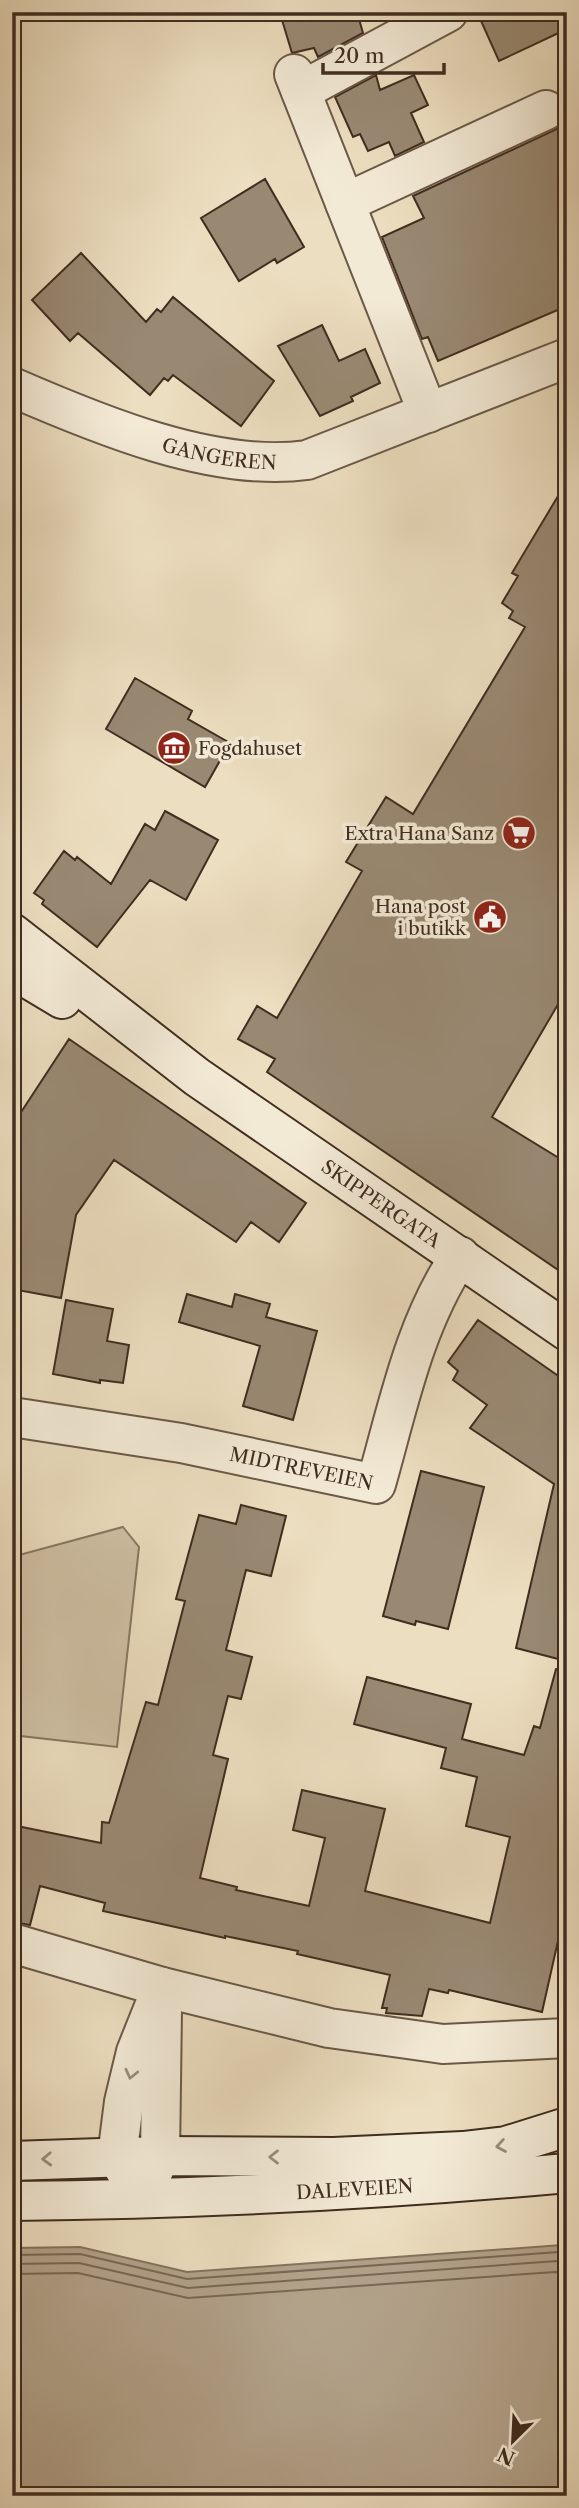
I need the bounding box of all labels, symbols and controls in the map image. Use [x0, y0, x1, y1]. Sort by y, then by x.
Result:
scale bar [323, 32, 444, 76]
text: 20 m [334, 43, 385, 68]
street label: GANGEREN [159, 433, 277, 474]
museum icon: Fogdahuset [155, 729, 193, 767]
place label: Fogdahuset [198, 737, 302, 760]
supermarket icon: Extra Hana Sanz [500, 814, 538, 852]
place label: Extra Hana Sanz [344, 822, 494, 845]
place label: Hana post i butikk [375, 895, 467, 940]
public building icon: Hana post i butikk [471, 898, 509, 936]
street label: SKIPPERGATA [317, 1155, 446, 1253]
street label: MIDTREVEIEN [228, 1443, 375, 1495]
one-way arrow [124, 2068, 139, 2080]
one-way arrow [495, 2138, 507, 2153]
one-way arrow [269, 2149, 279, 2165]
one-way arrow [41, 2152, 52, 2167]
street label: DALEVEIEN [296, 2174, 414, 2204]
north arrow [477, 2406, 548, 2476]
text: N [494, 2442, 519, 2470]

